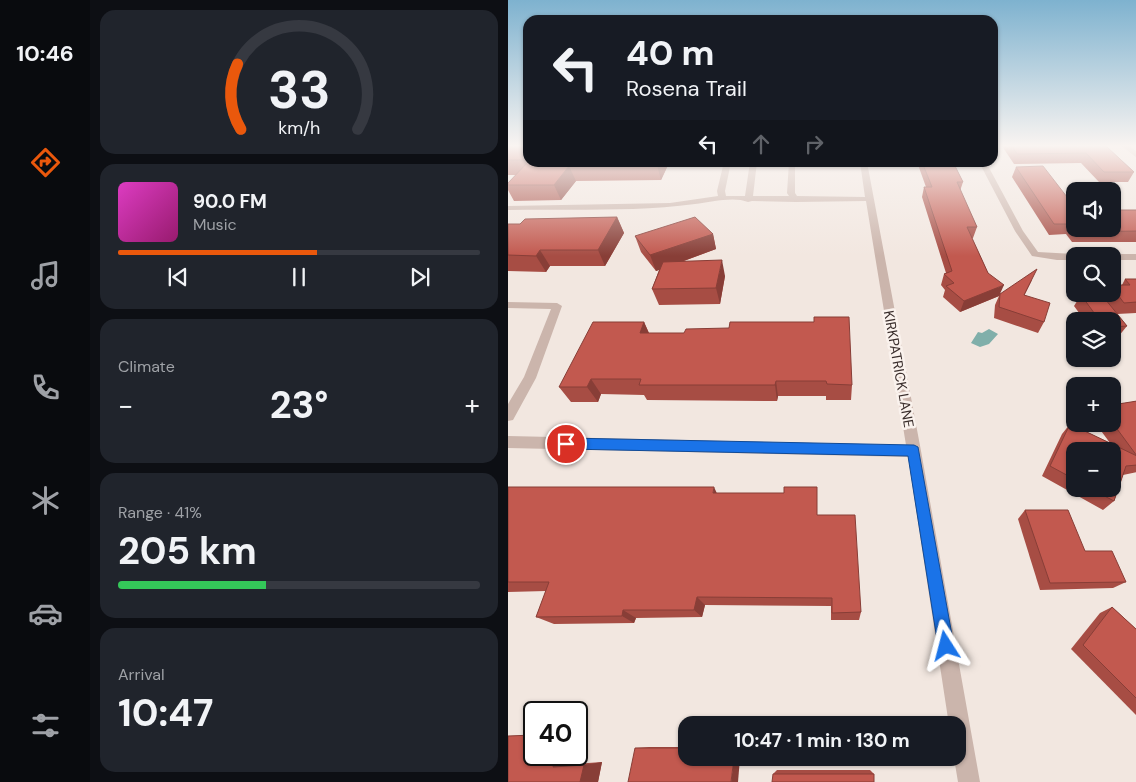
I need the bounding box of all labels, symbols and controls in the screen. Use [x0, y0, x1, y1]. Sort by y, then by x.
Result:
text: 40 m [626, 30, 715, 76]
icon: left [543, 35, 608, 100]
text: 10:46 [16, 39, 74, 68]
text: 33 [268, 56, 330, 124]
text: Rosena Trail [626, 74, 747, 103]
text: km/h [278, 116, 320, 140]
icon: left [694, 130, 722, 158]
icon: ahead [747, 130, 775, 158]
icon: right [800, 130, 828, 158]
icon: directions [28, 145, 63, 180]
map controls [1066, 182, 1121, 497]
button: sound [1066, 182, 1121, 237]
text: 90.0 FM [193, 189, 267, 214]
text: Music [193, 214, 237, 235]
button: search [1066, 247, 1121, 302]
icon: music [28, 258, 63, 293]
icon: previous [164, 263, 192, 291]
icon: pause [285, 263, 313, 291]
icon: next [406, 263, 434, 291]
street label: KIRKPATRICK LANE [880, 309, 918, 429]
button: layers [1066, 312, 1121, 367]
text: Climate [118, 356, 175, 377]
icon: phone [28, 370, 63, 405]
button: + [1066, 377, 1121, 432]
text: 23° [270, 380, 328, 430]
text: − [118, 387, 133, 424]
text: + [465, 387, 480, 424]
pin [545, 423, 587, 465]
icon: arrive [552, 430, 580, 458]
button: − [1066, 442, 1121, 497]
icon: climate [28, 483, 63, 518]
text: Range · 41% [118, 502, 202, 523]
text: 205 km [118, 526, 257, 576]
icon: car [28, 596, 63, 631]
position arrow [919, 619, 971, 671]
text: Arrival [118, 664, 165, 685]
text: 10:47 [118, 688, 213, 738]
speed limit sign: 40 [523, 701, 588, 766]
icon: filters [28, 708, 63, 743]
text: 10:47 · 1 min · 130 m [734, 728, 910, 753]

